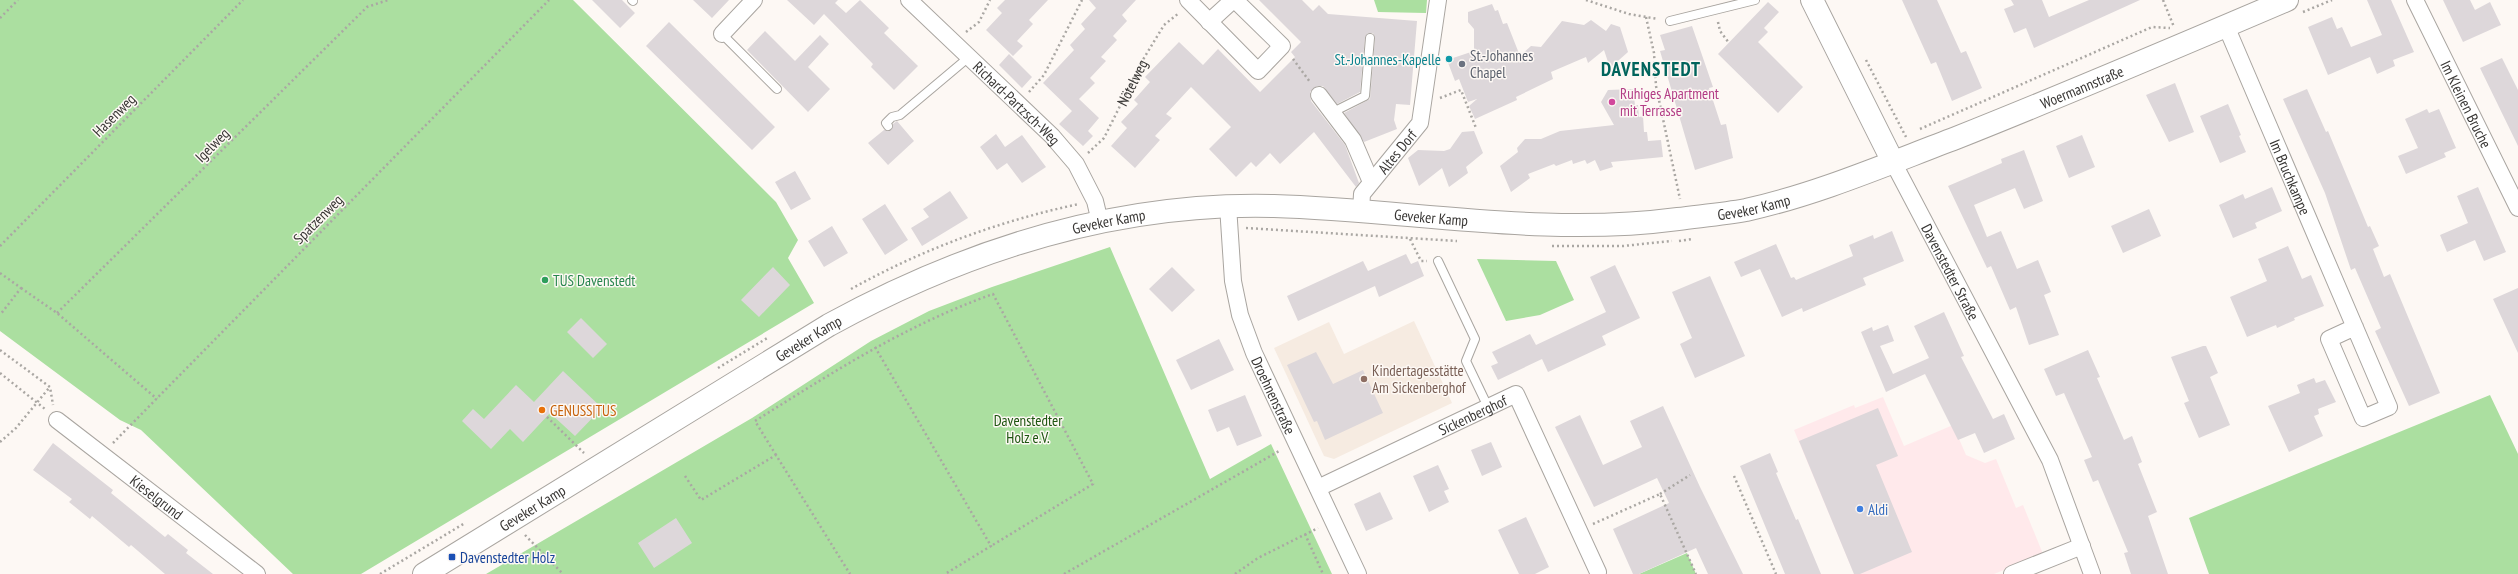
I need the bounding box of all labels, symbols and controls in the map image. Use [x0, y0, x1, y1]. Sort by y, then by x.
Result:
place label: St.-Johannes Chapel [1470, 46, 1533, 82]
place label: St.-Johannes-Kapelle [1334, 50, 1441, 69]
marker: St.-Johannes-Kapelle [1444, 54, 1454, 64]
street label: Nötelweg [1112, 56, 1151, 109]
street label: Richard-Partzsch-Weg [969, 57, 1065, 148]
district label: DAVENSTEDT [1601, 57, 1701, 81]
street label: Im Kleinen Bruche [2437, 57, 2496, 151]
marker: St.-Johannes Chapel [1457, 59, 1467, 69]
street label: Woermannstraße [2037, 61, 2126, 112]
place label: Ruhiges Apartment mit Terrasse [1620, 84, 1719, 120]
street label: Hasenweg [88, 89, 140, 141]
marker: Ruhiges Apartment mit Terrasse [1607, 97, 1617, 107]
street label: Igelweg [191, 124, 233, 166]
street label: Altes Dorf [1373, 125, 1421, 177]
street label: Im Bruchkampe [2266, 136, 2315, 218]
street label: Spatzenweg [289, 190, 347, 248]
street label: Geveker Kamp [1716, 190, 1792, 224]
street label: Geveker Kamp [1394, 204, 1469, 230]
street label: Geveker Kamp [1070, 205, 1146, 238]
street label: Davenstedter Straße [1918, 220, 1984, 323]
place label: TUS Davenstedt [553, 271, 636, 290]
marker: TUS Davenstedt [540, 275, 550, 285]
street label: Geveker Kamp [772, 311, 845, 365]
street label: Droehnenstraße [1247, 353, 1300, 437]
place label: Kindertagesstätte Am Sickenberghof [1372, 361, 1467, 397]
marker: Kindertagesstätte Am Sickenberghof [1359, 374, 1369, 384]
street label: Sickenberghof [1435, 390, 1511, 439]
place label: GENUSS|TUS [550, 401, 616, 420]
marker: GENUSS|TUS [537, 405, 547, 415]
park label: Davenstedter Holz e.V. [994, 411, 1063, 447]
street label: Kieselgrund [127, 470, 187, 523]
street label: Geveker Kamp [496, 480, 569, 535]
place label: Aldi [1868, 500, 1888, 519]
marker: Aldi [1855, 504, 1865, 514]
place label: Davenstedter Holz [460, 548, 555, 567]
marker: Davenstedter Holz [447, 552, 457, 562]

